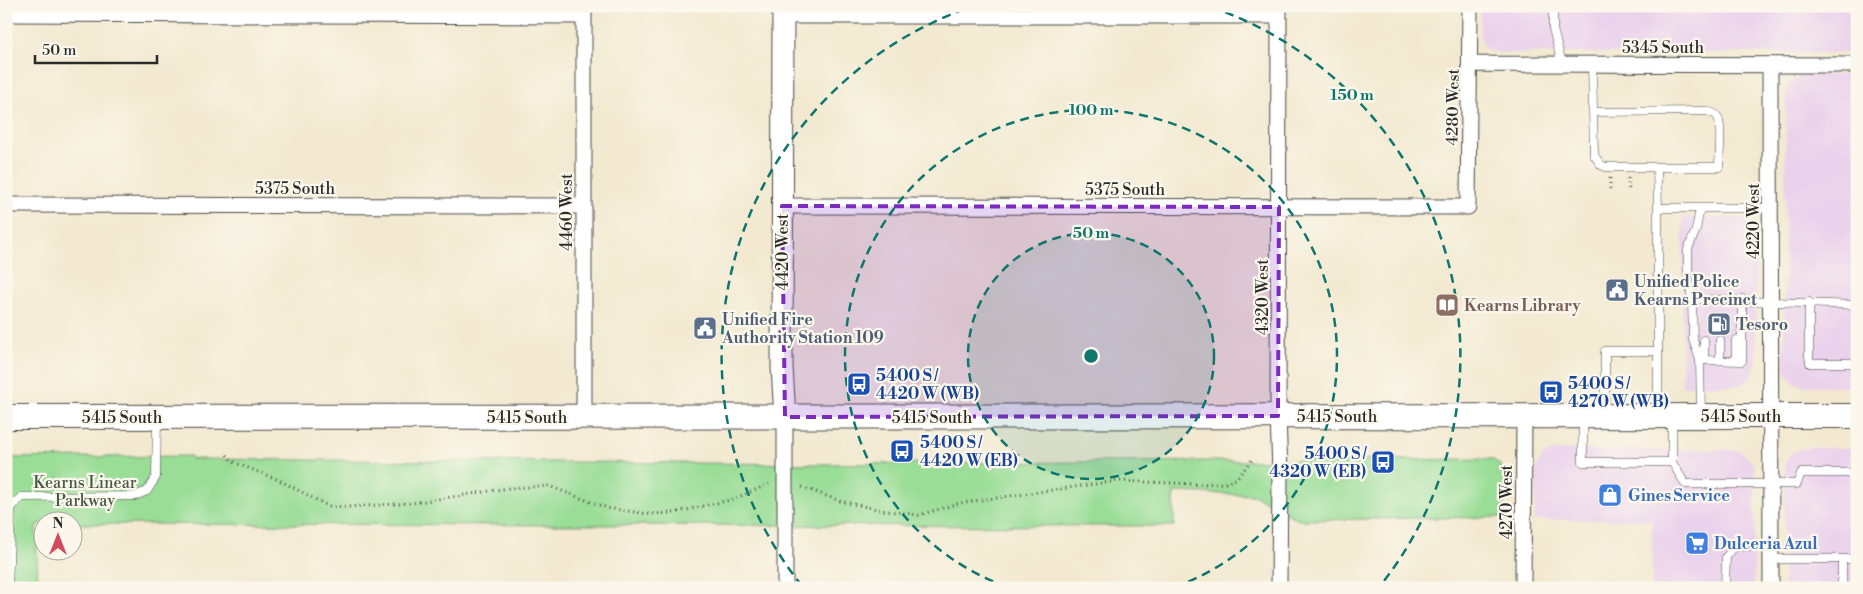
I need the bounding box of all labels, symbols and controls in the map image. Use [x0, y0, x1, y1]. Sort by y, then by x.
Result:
scale bar [35, 32, 158, 64]
street label: 5345 South [1622, 38, 1705, 58]
text: 50 m [42, 41, 76, 60]
street label: 4280 West [1442, 68, 1464, 146]
text: 150 m [1330, 86, 1374, 105]
text: 100 m [1069, 101, 1114, 120]
street label: 4460 West [557, 173, 577, 251]
street label: 5375 South [255, 179, 335, 199]
street label: 5375 South [1085, 180, 1165, 200]
street label: 4220 West [1744, 183, 1764, 259]
street label: 4420 West [773, 213, 793, 290]
text: 50 m [1073, 224, 1109, 243]
street label: 4320 West [1253, 259, 1273, 335]
place label: Unified Police Kearns Precinct [1634, 272, 1757, 310]
public building icon: Unified Police Kearns Precinct [1604, 277, 1630, 303]
library icon: Kearns Library [1434, 292, 1460, 318]
place label: Kearns Library [1464, 296, 1582, 316]
place label: Unified Fire Authority Station 109 [721, 310, 884, 348]
fuel station icon: Tesoro [1706, 311, 1732, 337]
public building icon: Unified Fire Authority Station 109 [692, 315, 718, 341]
place label: Tesoro [1736, 315, 1788, 335]
centre of rings [1082, 347, 1100, 365]
place label: 5400 S / 4420 W (WB) [876, 366, 979, 404]
bus stop icon: 5400 S / 4420 W (WB) [846, 371, 872, 397]
place label: 5400 S / 4270 W (WB) [1568, 374, 1669, 412]
bus stop icon: 5400 S / 4270 W (WB) [1538, 379, 1564, 405]
street label: 5415 South [1297, 407, 1378, 427]
street label: 5415 South [1701, 407, 1782, 427]
street label: 5415 South [82, 408, 163, 428]
street label: 5415 South [487, 408, 568, 428]
street label: 5415 South [892, 408, 973, 428]
place label: 5400 S / 4420 W (EB) [920, 433, 1018, 471]
bus stop icon: 5400 S / 4420 W (EB) [889, 438, 915, 464]
place label: 5400 S / 4320 W (EB) [1270, 444, 1367, 482]
bus stop icon: 5400 S / 4320 W (EB) [1370, 449, 1396, 475]
street label: 4270 West [1497, 464, 1517, 539]
park label: Kearns Linear Parkway [33, 473, 137, 511]
shop icon: Gines Service [1597, 482, 1623, 508]
place label: Gines Service [1628, 486, 1730, 506]
north arrow [32, 512, 82, 562]
text: N [52, 515, 64, 533]
supermarket icon: Dulceria Azul [1684, 530, 1710, 556]
place label: Dulceria Azul [1714, 534, 1818, 554]

